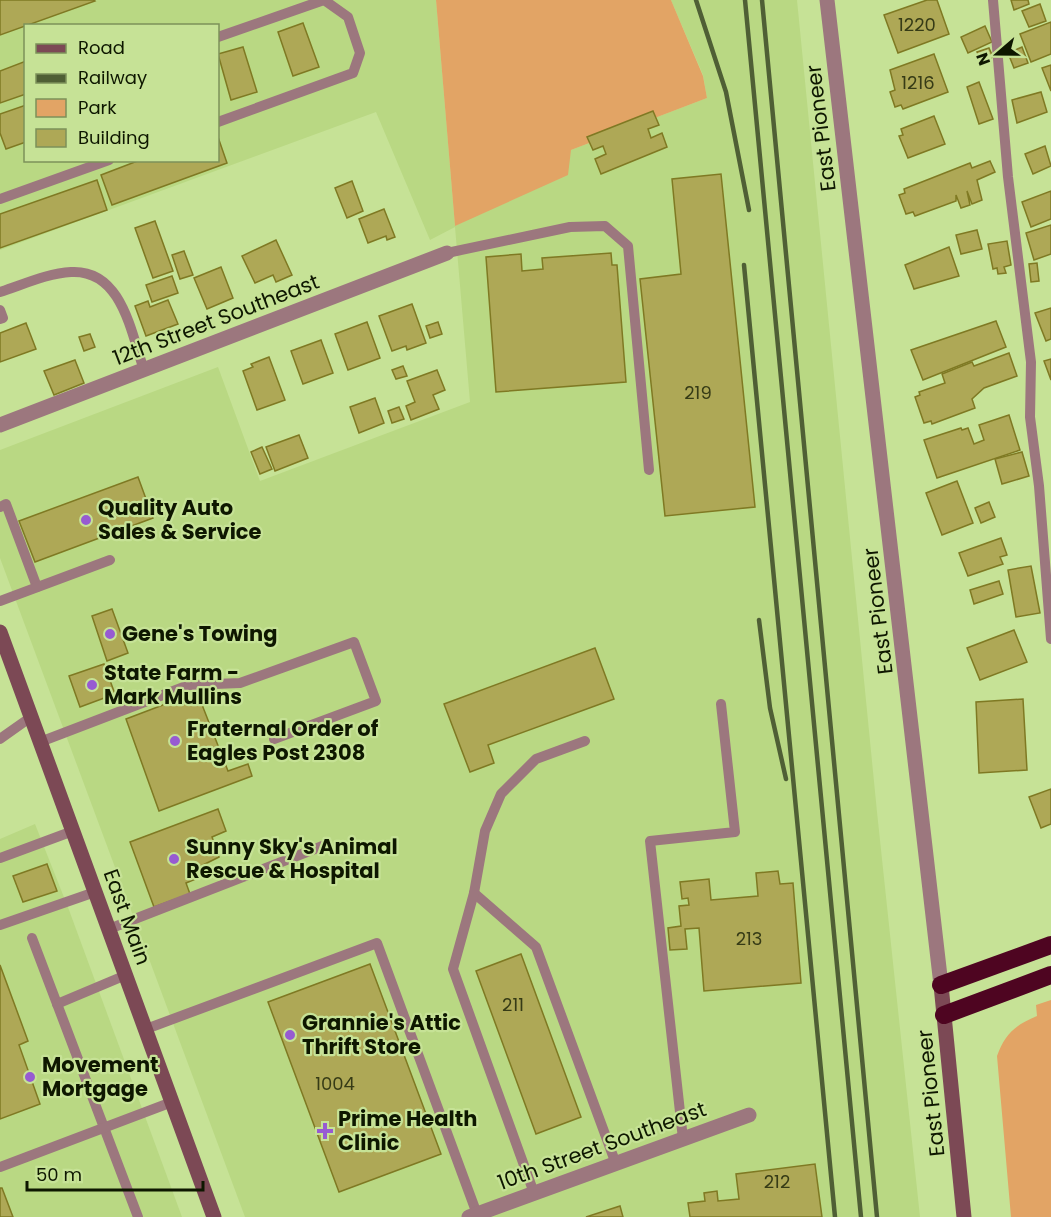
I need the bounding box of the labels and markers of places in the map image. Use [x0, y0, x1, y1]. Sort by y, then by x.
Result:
place label: Quality Auto Sales & Service [98, 493, 262, 546]
marker: Quality Auto Sales & Service [79, 513, 93, 527]
place label: Gene's Towing [122, 619, 277, 648]
marker: Gene's Towing [103, 627, 117, 641]
place label: State Farm - Mark Mullins [104, 658, 242, 711]
marker: State Farm - Mark Mullins [85, 678, 99, 692]
place label: Fraternal Order of Eagles Post 2308 [187, 714, 379, 767]
marker: Fraternal Order of Eagles Post 2308 [168, 734, 182, 748]
place label: Sunny Sky's Animal Rescue & Hospital [186, 832, 398, 885]
marker: Sunny Sky's Animal Rescue & Hospital [167, 852, 181, 866]
place label: Grannie's Attic Thrift Store [302, 1008, 461, 1061]
marker: Grannie's Attic Thrift Store [283, 1028, 297, 1042]
place label: Movement Mortgage [42, 1050, 159, 1103]
marker: Movement Mortgage [23, 1070, 37, 1084]
place label: Prime Health Clinic [338, 1104, 477, 1157]
marker: Prime Health Clinic [316, 1122, 334, 1140]

